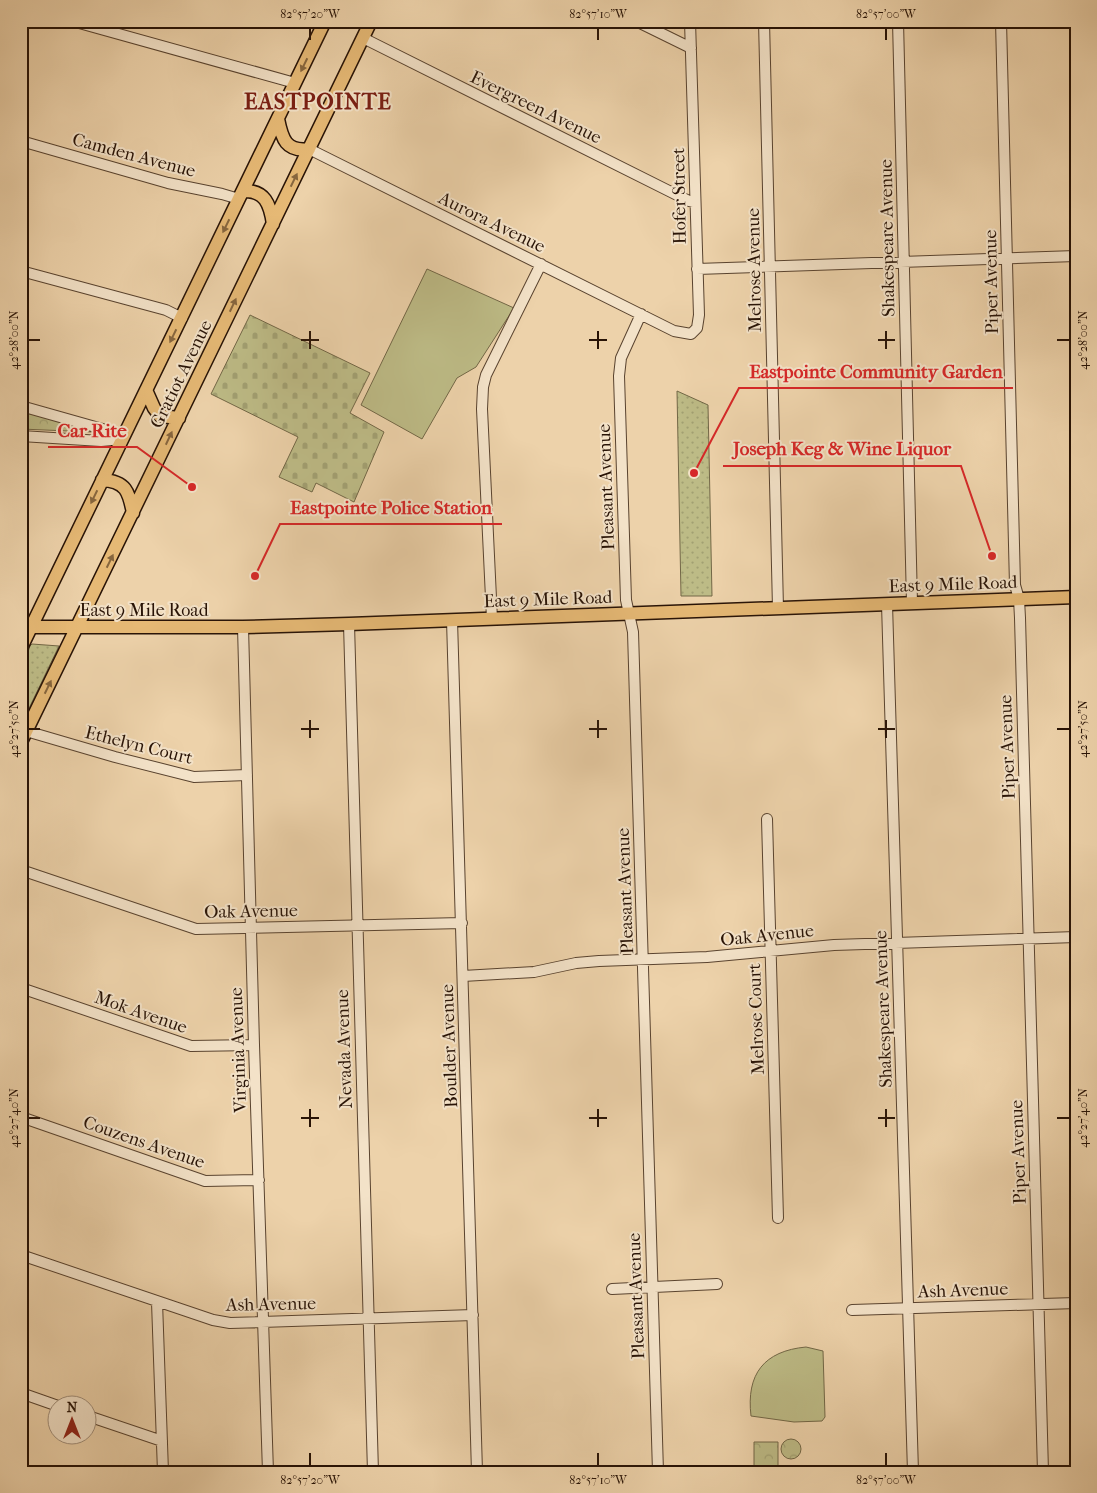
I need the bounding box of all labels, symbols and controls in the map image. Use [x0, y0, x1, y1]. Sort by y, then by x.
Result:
text: 82°57'20"W [280, 7, 341, 21]
text: 82°57'10"W [569, 7, 628, 21]
text: 82°57'00"W [856, 7, 917, 21]
one-way arrow [300, 58, 308, 72]
street label: Evergreen Avenue [467, 67, 605, 148]
district label: EASTPOINTE [244, 89, 392, 115]
street label: Camden Avenue [70, 129, 198, 182]
street label: Hofer Street [668, 147, 691, 244]
street label: Shakespeare Avenue [876, 159, 899, 317]
one-way arrow [291, 173, 299, 187]
street label: Aurora Avenue [434, 187, 549, 257]
street label: Melrose Avenue [743, 208, 766, 332]
one-way arrow [222, 219, 230, 233]
street label: Piper Avenue [980, 229, 1003, 334]
one-way arrow [229, 298, 237, 312]
text: 42°28'00"N [7, 310, 21, 370]
text: 42°28'00"N [1076, 310, 1090, 370]
street label: Gratiot Avenue [146, 317, 217, 432]
one-way arrow [169, 329, 177, 343]
callout: Eastpointe Community Garden [739, 354, 1013, 388]
text: Eastpointe Community Garden [749, 361, 1004, 383]
callout: Car Rite [48, 413, 137, 447]
text: Car Rite [57, 420, 127, 442]
street label: Pleasant Avenue [594, 423, 619, 551]
one-way arrow [166, 431, 174, 445]
callout: Joseph Keg & Wine Liquor [723, 432, 961, 466]
text: Joseph Keg & Wine Liquor [731, 438, 952, 460]
one-way arrow [90, 490, 98, 504]
callout: Eastpointe Police Station [280, 490, 502, 524]
text: Eastpointe Police Station [290, 497, 493, 519]
one-way arrow [106, 554, 114, 568]
street label: East 9 Mile Road [888, 572, 1018, 597]
street label: East 9 Mile Road [483, 587, 613, 612]
street label: East 9 Mile Road [80, 600, 209, 621]
one-way arrow [44, 680, 52, 694]
street label: Piper Avenue [995, 694, 1020, 800]
text: 42°27'50"N [7, 700, 21, 758]
text: 42°27'50"N [1076, 700, 1090, 758]
street label: Ethelyn Court [83, 722, 195, 769]
street label: Pleasant Avenue [613, 827, 638, 955]
street label: Oak Avenue [204, 900, 298, 923]
street label: Oak Avenue [719, 920, 815, 951]
street label: Shakespeare Avenue [870, 930, 897, 1088]
street label: Melrose Court [744, 962, 769, 1075]
street label: Boulder Avenue [437, 984, 462, 1108]
street label: Mok Avenue [92, 987, 190, 1038]
street label: Virginia Avenue [226, 987, 251, 1114]
street label: Nevada Avenue [332, 989, 357, 1109]
text: 42°27'40"N [7, 1088, 21, 1148]
text: 42°27'40"N [1076, 1088, 1090, 1148]
street label: Piper Avenue [1006, 1099, 1031, 1205]
street label: Couzens Avenue [80, 1112, 207, 1173]
street label: Pleasant Avenue [624, 1232, 649, 1360]
street label: Ash Avenue [917, 1278, 1009, 1303]
street label: Ash Avenue [225, 1293, 316, 1316]
north arrow [48, 1396, 98, 1446]
text: N [67, 1399, 78, 1416]
text: 82°57'20"W [280, 1473, 341, 1487]
text: 82°57'10"W [569, 1473, 628, 1487]
text: 82°57'00"W [856, 1473, 917, 1487]

